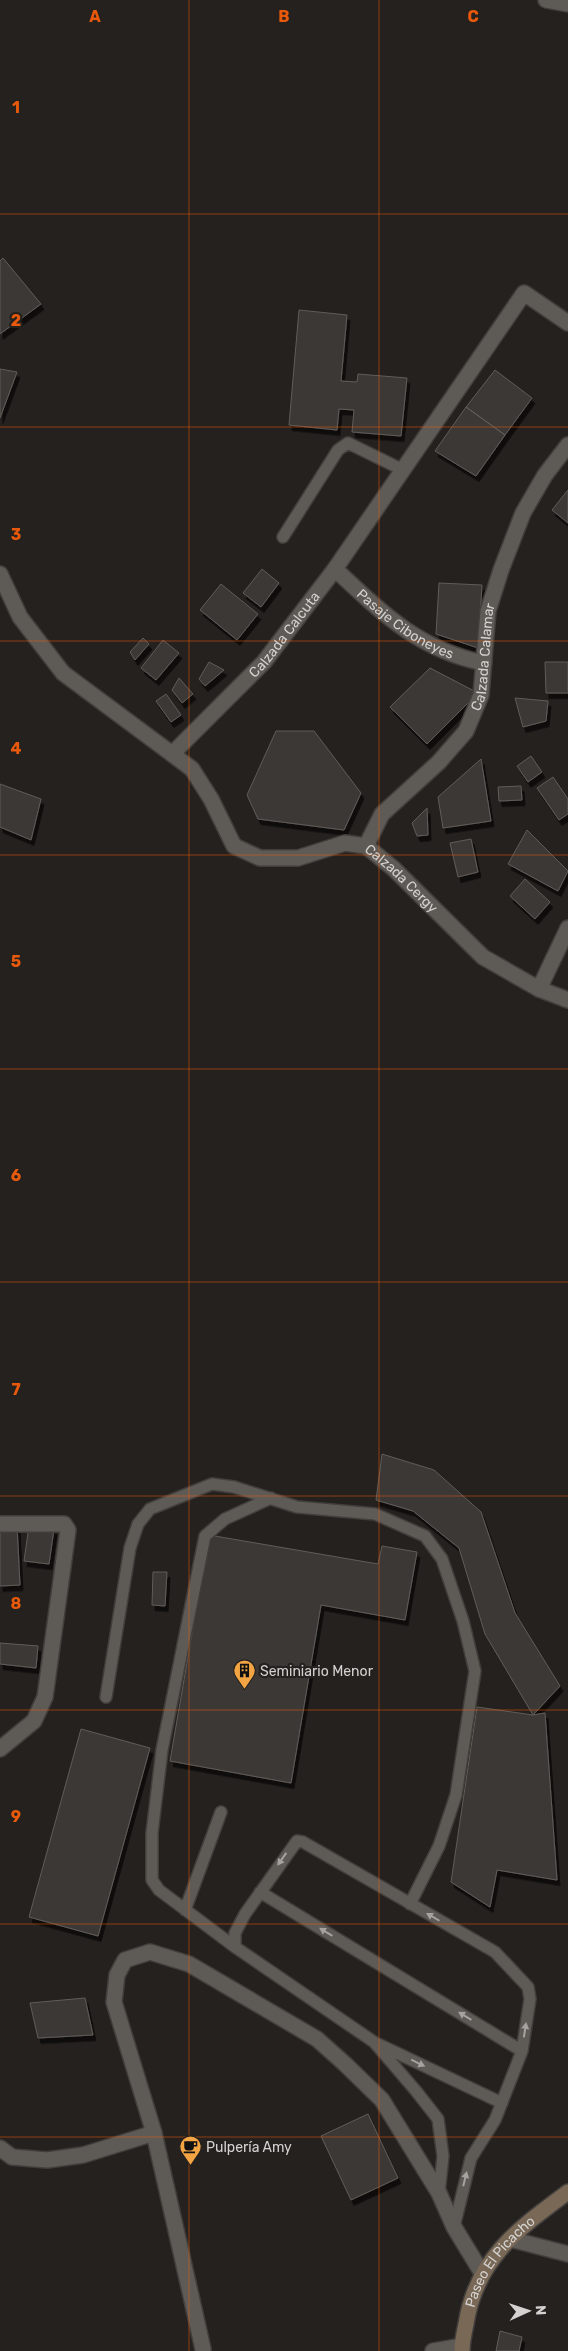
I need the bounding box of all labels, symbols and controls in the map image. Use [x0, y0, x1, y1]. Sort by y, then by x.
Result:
text: A [89, 7, 101, 26]
text: B [278, 7, 290, 26]
text: C [467, 7, 479, 26]
text: 1 [12, 98, 20, 117]
text: 2 [11, 311, 21, 330]
text: 3 [11, 525, 21, 544]
street label: Pasaje Ciboneyes [353, 585, 456, 662]
street label: Calzada Calcuta [245, 588, 323, 681]
street label: Calzada Calamar [467, 600, 499, 713]
text: 4 [11, 739, 22, 758]
street label: Calzada Cergy [362, 840, 442, 916]
text: 5 [11, 952, 21, 971]
text: 6 [11, 1166, 21, 1185]
text: 7 [11, 1380, 21, 1399]
text: 8 [11, 1594, 22, 1613]
building icon: Seminiario Menor [232, 1659, 256, 1690]
place label: Seminiario Menor [260, 1663, 374, 1680]
text: 9 [11, 1807, 21, 1826]
one-way arrow [277, 1852, 287, 1866]
one-way arrow [427, 1913, 440, 1922]
one-way arrow [320, 1927, 333, 1936]
one-way arrow [459, 2012, 472, 2021]
one-way arrow [522, 2022, 530, 2038]
one-way arrow [411, 2059, 425, 2067]
cafe icon: Pulpería Amy [178, 2135, 202, 2166]
place label: Pulpería Amy [206, 2139, 292, 2156]
one-way arrow [461, 2172, 469, 2187]
street label: Paseo El Picacho [461, 2212, 538, 2309]
north arrow [503, 2286, 553, 2336]
text: N [532, 2305, 549, 2316]

